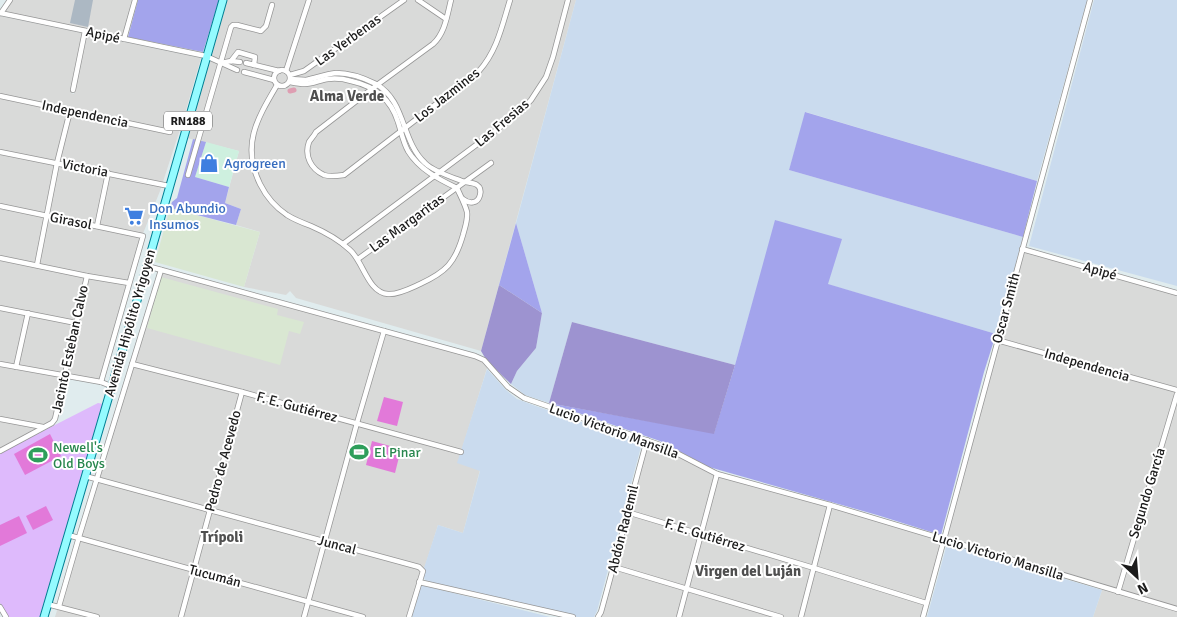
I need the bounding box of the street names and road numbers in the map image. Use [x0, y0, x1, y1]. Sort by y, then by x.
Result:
street label: Las Yerbenas [312, 10, 384, 70]
street label: Apipé [85, 23, 121, 47]
street label: Los Jazmines [411, 64, 483, 126]
street label: Las Fresias [471, 95, 533, 151]
street label: Independencia [40, 97, 130, 131]
road number: RN188 [164, 112, 212, 130]
street label: Victoria [60, 155, 110, 181]
street label: Las Margaritas [366, 190, 448, 256]
street label: Girasol [49, 209, 93, 233]
street label: Avenida Hipólito Yrigoyen [101, 247, 159, 399]
street label: Apipé [1081, 258, 1119, 284]
street label: Oscar Smith [988, 271, 1024, 345]
street label: Jacinto Esteban Calvo [48, 284, 92, 414]
street label: Independencia [1042, 345, 1132, 385]
street label: F. E. Gutiérrez [255, 388, 339, 426]
street label: Lucio Victorio Mansilla [547, 400, 681, 462]
street label: Pedro de Acevedo [201, 408, 245, 514]
street label: Segundo García [1125, 446, 1169, 540]
street label: Abdón Rademil [604, 483, 642, 575]
street label: F. E. Gutiérrez [663, 515, 747, 555]
street label: Lucio Victorio Mansilla [930, 528, 1066, 584]
street label: Juncal [316, 532, 358, 558]
street label: Tucumán [187, 561, 243, 591]

